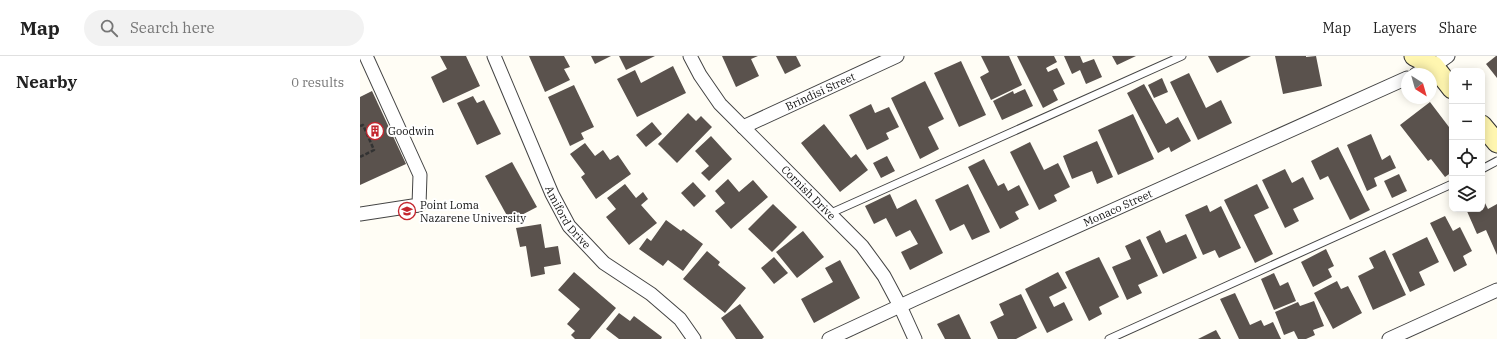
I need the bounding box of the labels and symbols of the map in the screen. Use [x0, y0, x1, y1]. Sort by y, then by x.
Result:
north arrow [1401, 68, 1437, 104]
street label: Brindisi Street [783, 69, 857, 114]
building icon: Goodwin [365, 121, 385, 141]
place label: Goodwin [388, 124, 434, 138]
street label: Cornish Drive [778, 162, 839, 223]
street label: Amiford Drive [542, 184, 594, 252]
street label: Monaco Street [1081, 186, 1154, 230]
place label: Point Loma Nazarene University [420, 198, 526, 225]
school or university icon: Point Loma Nazarene University [397, 201, 417, 221]

